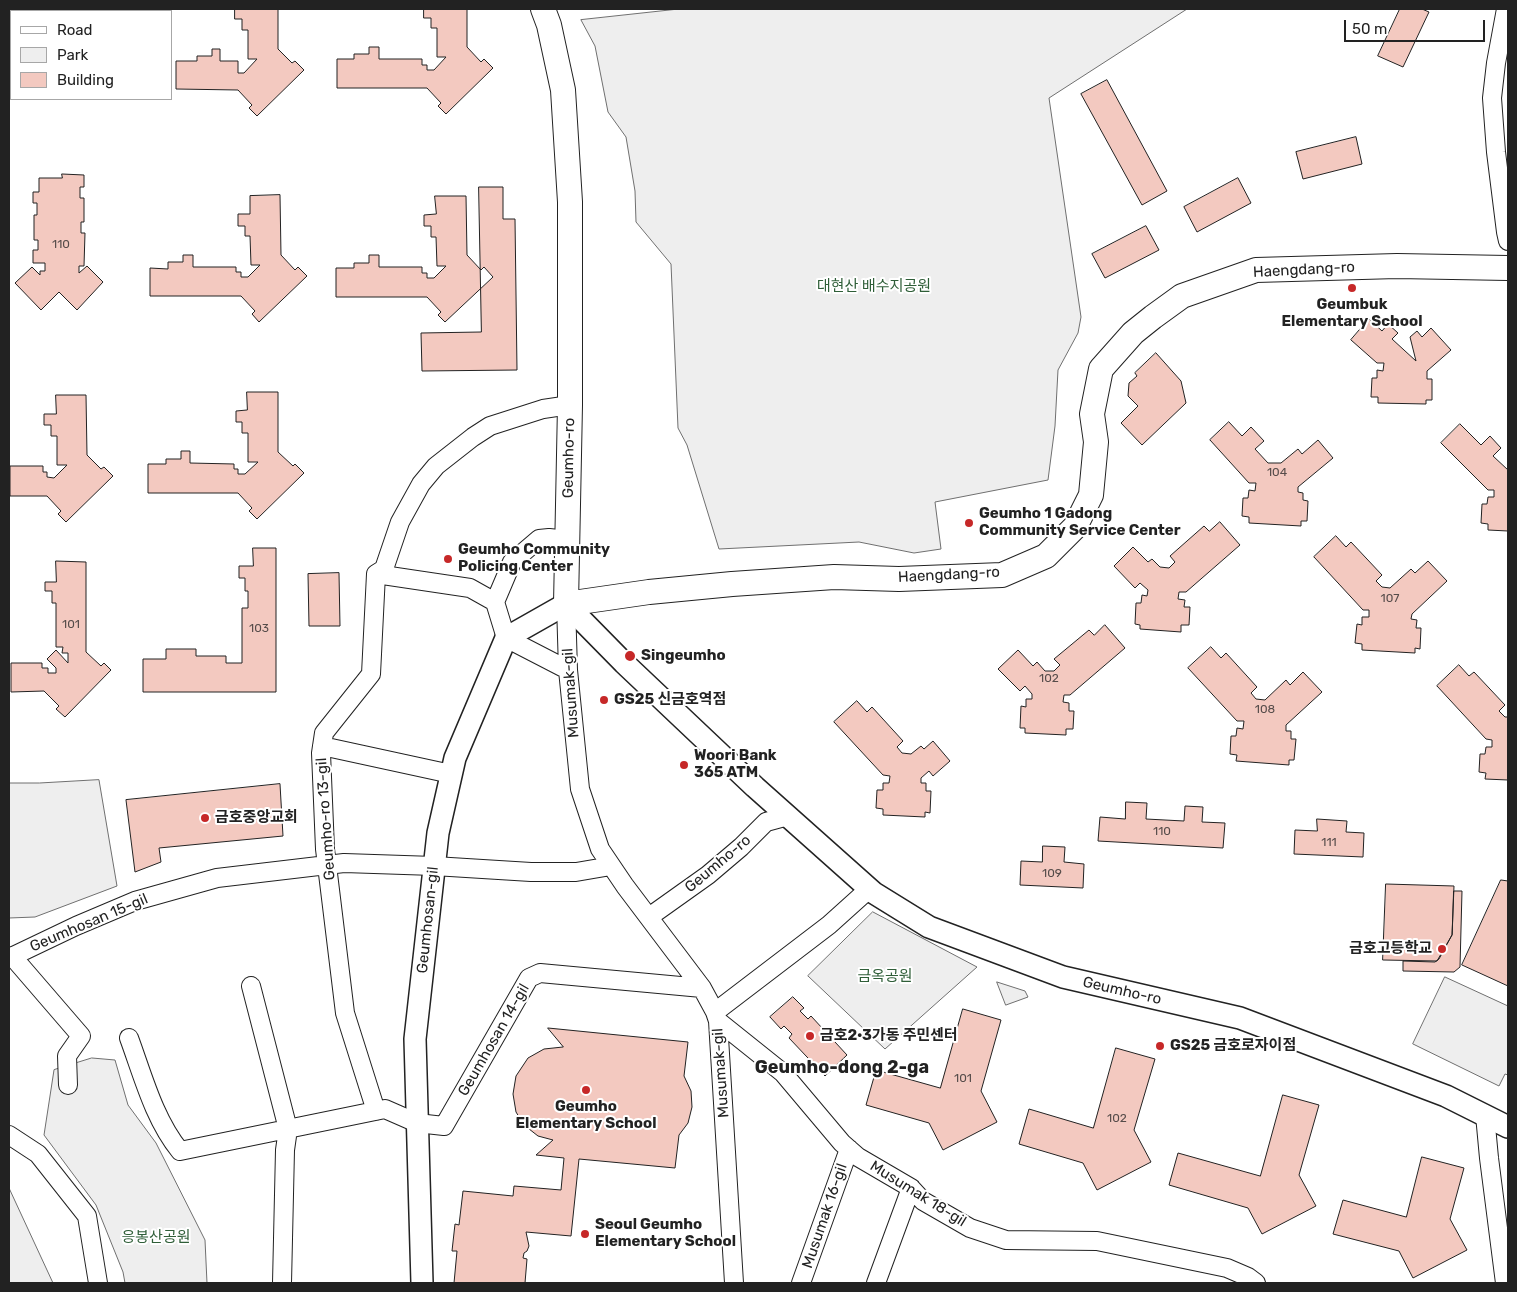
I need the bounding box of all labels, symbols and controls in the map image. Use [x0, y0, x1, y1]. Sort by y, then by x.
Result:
legend [10, 10, 172, 100]
scale bar [1347, 10, 1488, 42]
text: 50 m [1352, 20, 1387, 38]
text: Road [57, 21, 93, 39]
text: Park [57, 46, 88, 64]
text: Building [57, 71, 114, 89]
house number: 110 [52, 238, 70, 252]
street label: Haengdang-ro [1253, 258, 1355, 282]
park label: 대현산 배수지공원 [817, 278, 931, 296]
marker: Geumbuk Elementary School [1346, 282, 1358, 294]
place label: Geumbuk Elementary School [1282, 296, 1422, 331]
street label: Geumho-ro [559, 418, 579, 498]
house number: 104 [1267, 466, 1287, 480]
place label: Geumho 1 Gadong Community Service Center [979, 505, 1180, 540]
marker: Geumho 1 Gadong Community Service Center [963, 517, 975, 529]
place label: Geumho Community Policing Center [458, 541, 610, 576]
marker: Geumho Community Policing Center [442, 553, 454, 565]
street label: Haengdang-ro [898, 563, 1000, 587]
house number: 107 [1381, 592, 1399, 606]
house number: 101 [62, 618, 80, 632]
house number: 103 [249, 622, 269, 636]
place label: Singeumho [641, 647, 726, 665]
street label: Musumak-gil [559, 648, 583, 738]
marker: Singeumho [623, 649, 637, 663]
house number: 102 [1039, 672, 1059, 686]
place label: GS25 신금호역점 [614, 691, 726, 709]
marker: GS25 신금호역점 [598, 694, 610, 706]
house number: 108 [1255, 703, 1275, 717]
place label: Woori Bank 365 ATM [694, 747, 777, 782]
street label: Geumho-ro 13-gil [313, 757, 339, 881]
marker: Woori Bank 365 ATM [678, 759, 690, 771]
place label: 금호중앙교회 [215, 809, 298, 827]
marker: 금호중앙교회 [199, 812, 211, 824]
house number: 110 [1153, 825, 1171, 839]
street label: Geumho-ro [682, 831, 754, 897]
house number: 111 [1321, 836, 1337, 850]
street label: Geumhosan-gil [413, 866, 443, 974]
house number: 109 [1042, 867, 1062, 881]
street label: Geumhosan 15-gil [27, 890, 151, 956]
place label: 금호고등학교 [1349, 940, 1432, 958]
marker: 금호고등학교 [1436, 943, 1448, 955]
park label: 금옥공원 [857, 968, 913, 986]
street label: Geumho-ro [1081, 973, 1163, 1009]
street label: Geumhosan 14-gil [455, 981, 533, 1099]
place label: 금호2·3가동 주민센터 [820, 1027, 958, 1045]
street label: Musumak-gil [709, 1028, 733, 1118]
marker: 금호2·3가동 주민센터 [804, 1030, 816, 1042]
place label: GS25 금호로자이점 [1170, 1037, 1296, 1055]
marker: GS25 금호로자이점 [1154, 1040, 1166, 1052]
district label: Geumho-dong 2-ga [755, 1057, 929, 1079]
house number: 101 [954, 1072, 972, 1086]
marker: Geumho Elementary School [580, 1084, 592, 1096]
place label: Geumho Elementary School [516, 1098, 656, 1133]
house number: 102 [1107, 1112, 1127, 1126]
street label: Musumak 18-gil [867, 1157, 969, 1231]
street label: Musumak 16-gil [799, 1161, 851, 1271]
place label: Seoul Geumho Elementary School [595, 1216, 736, 1251]
marker: Seoul Geumho Elementary School [579, 1228, 591, 1240]
park label: 응봉산공원 [122, 1229, 190, 1247]

